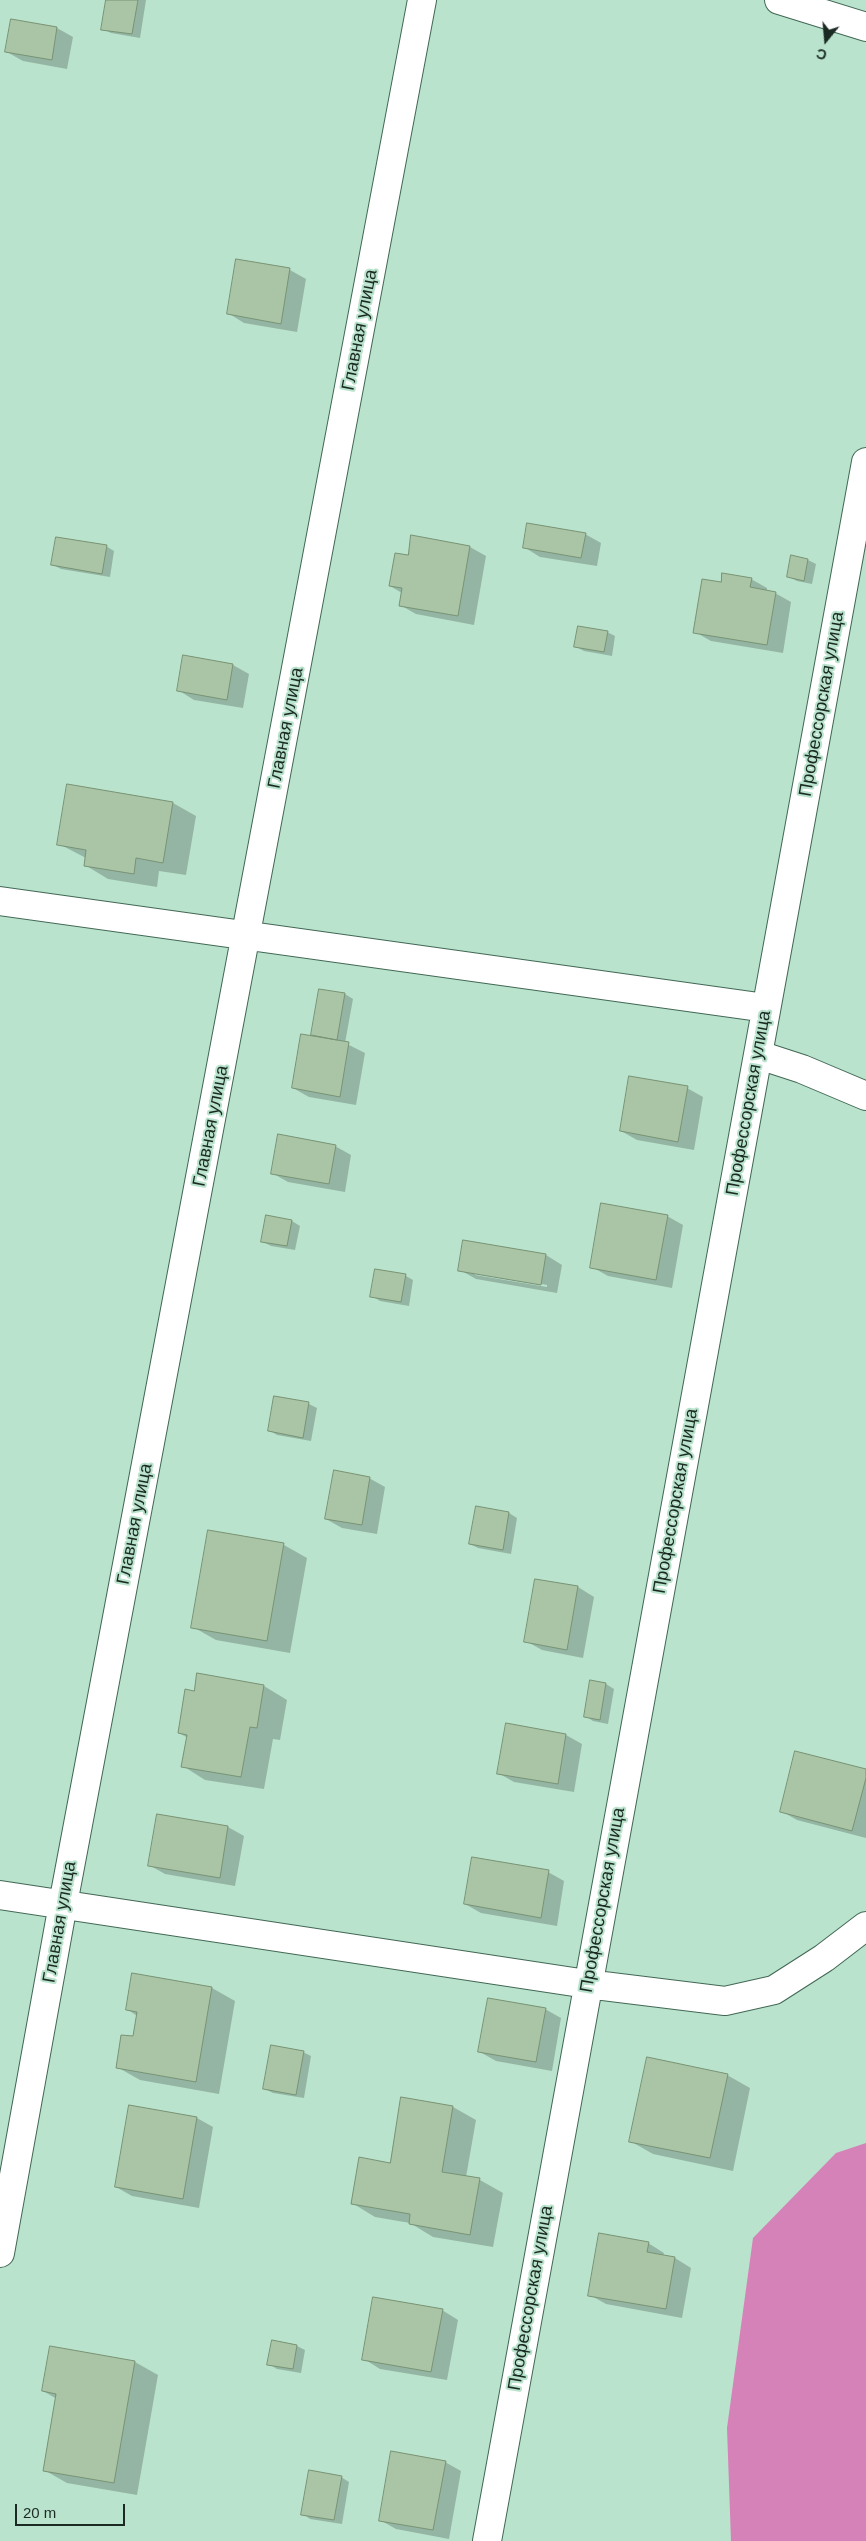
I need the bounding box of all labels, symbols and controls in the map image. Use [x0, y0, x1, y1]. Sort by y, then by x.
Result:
north arrow [801, 15, 851, 65]
text: С [814, 45, 829, 63]
street label: Главная улица [338, 268, 382, 392]
street label: Профессорская улица [795, 610, 849, 798]
street label: Главная улица [264, 666, 308, 790]
street label: Профессорская улица [722, 1009, 776, 1197]
street label: Главная улица [189, 1064, 233, 1188]
street label: Профессорская улица [649, 1407, 703, 1595]
street label: Главная улица [113, 1462, 157, 1586]
street label: Профессорская улица [576, 1806, 630, 1994]
street label: Главная улица [39, 1860, 81, 1984]
street label: Профессорская улица [504, 2204, 558, 2392]
scale bar [18, 2494, 128, 2526]
text: 20 m [23, 2504, 56, 2521]

